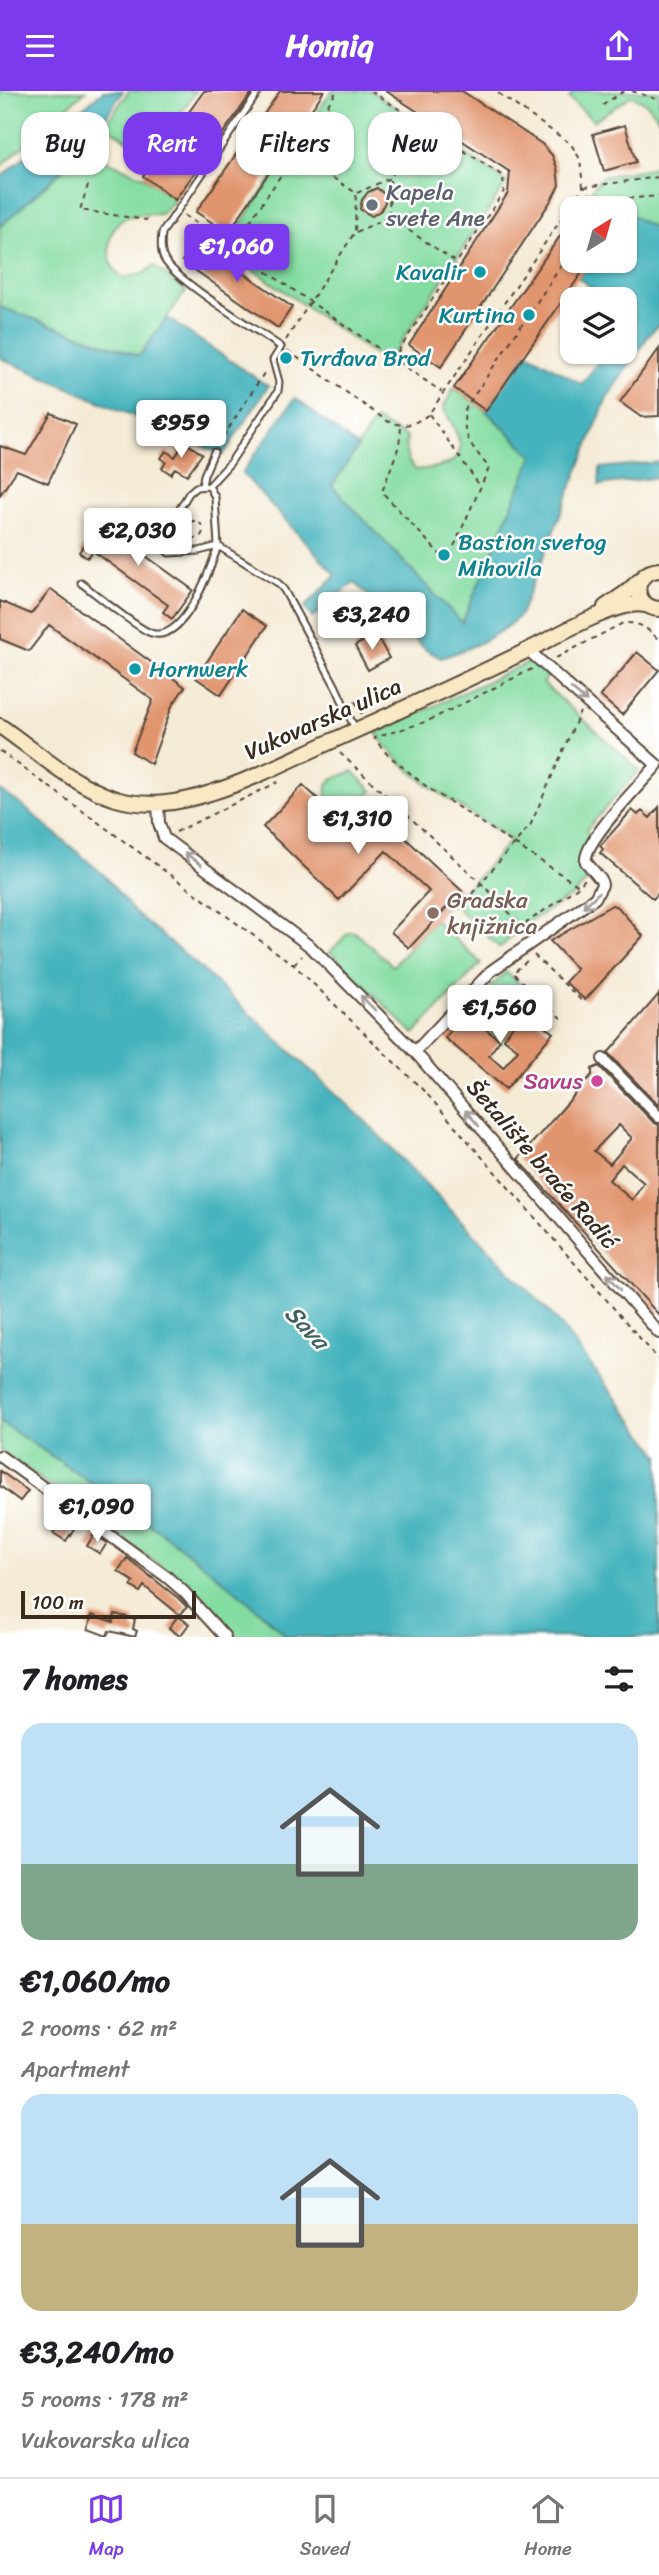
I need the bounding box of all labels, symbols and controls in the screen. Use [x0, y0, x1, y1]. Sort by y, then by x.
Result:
text: Homiq [286, 17, 373, 74]
icon: menu [21, 27, 59, 65]
icon: share [600, 27, 638, 65]
chip: Buy [21, 112, 109, 175]
chip: Rent [123, 112, 222, 175]
chip: Filters [236, 112, 354, 175]
chip: New [368, 112, 462, 175]
place label: Kapela svete Ane [385, 172, 485, 239]
north arrow [560, 196, 637, 273]
map controls [560, 196, 637, 364]
marker: Kapela svete Ane [364, 197, 380, 213]
pin: €1,060 [180, 225, 294, 284]
text: €1,060 [200, 226, 274, 267]
place label: Kavalir [396, 252, 468, 293]
marker: Kavalir [472, 264, 488, 280]
button: layers [560, 287, 637, 364]
place label: Kurtina [439, 295, 515, 336]
marker: Kurtina [521, 307, 537, 323]
place label: Tvrđava Brod [300, 338, 432, 379]
marker: Tvrđava Brod [278, 350, 294, 366]
pin: €959 [140, 401, 222, 460]
text: €959 [152, 402, 210, 443]
pin: €2,030 [81, 509, 195, 568]
text: €2,030 [100, 510, 176, 551]
place label: Bastion svetog Mihovila [458, 522, 607, 589]
marker: Bastion svetog Mihovila [436, 547, 452, 563]
pin: €3,240 [315, 593, 429, 652]
text: €3,240 [334, 594, 410, 635]
place label: Hornwerk [149, 649, 248, 690]
marker: Hornwerk [127, 661, 143, 677]
street label: Vukovarska ulica [238, 666, 408, 772]
one-way arrow [569, 687, 587, 703]
pin: €1,310 [301, 797, 415, 856]
text: €1,310 [324, 798, 392, 839]
one-way arrow [184, 851, 203, 866]
place label: Gradska knjižnica [447, 880, 538, 947]
one-way arrow [583, 892, 600, 909]
marker: Gradska knjižnica [425, 905, 441, 921]
pin: €1,560 [443, 985, 557, 1045]
text: €1,560 [464, 987, 536, 1028]
one-way arrow [360, 995, 377, 1012]
place label: Savus [523, 1061, 583, 1102]
street label: Šetalište braće Radić [456, 1069, 630, 1261]
marker: Savus [589, 1073, 605, 1089]
one-way arrow [464, 1109, 480, 1127]
one-way arrow [606, 1273, 622, 1291]
water label: Sava [274, 1294, 342, 1362]
pin: €1,090 [40, 1485, 154, 1544]
text: €1,090 [60, 1486, 134, 1527]
text: 100 m [32, 1586, 84, 1619]
scale bar [21, 1588, 196, 1620]
text: 7 homes [21, 1652, 128, 1706]
icon: filters [600, 1660, 638, 1698]
icon: home [267, 1769, 393, 1895]
text: €1,060/mo [21, 1954, 170, 2008]
text: 2 rooms · 62 m² [21, 2008, 177, 2049]
text: Apartment [21, 2049, 130, 2090]
icon: home [267, 2140, 393, 2266]
text: €3,240/mo [21, 2325, 174, 2379]
text: 5 rooms · 178 m² [21, 2379, 189, 2420]
text: Vukovarska ulica [21, 2420, 190, 2461]
tab: Map [87, 2490, 125, 2565]
tab: Saved [300, 2490, 350, 2565]
tab: Home [524, 2490, 572, 2565]

